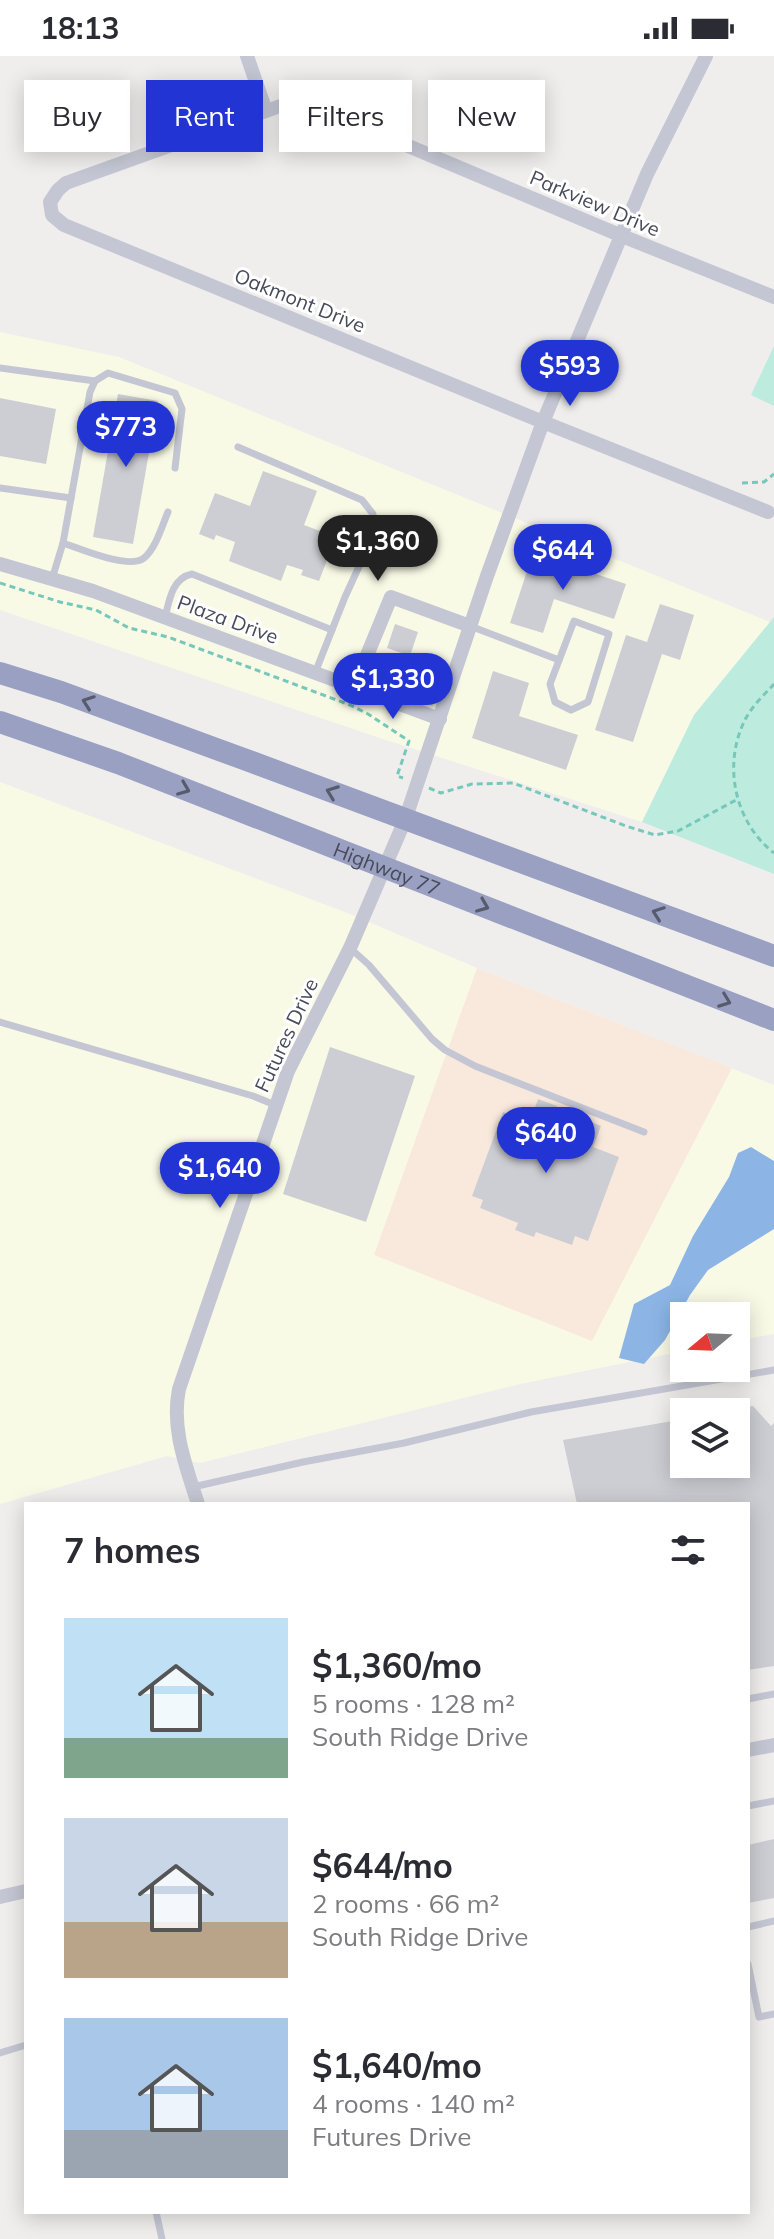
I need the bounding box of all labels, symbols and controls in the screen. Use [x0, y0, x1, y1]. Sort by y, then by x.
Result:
text: 18:13 [40, 9, 119, 47]
chip: Buy [24, 80, 130, 152]
chip: Rent [146, 80, 263, 152]
chip: Filters [279, 80, 412, 152]
chip: New [428, 80, 545, 152]
street label: Parkview Drive [526, 164, 664, 242]
street label: Oakmont Drive [231, 262, 369, 338]
pin: $593 [523, 340, 617, 408]
text: $593 [539, 349, 601, 382]
pin: $773 [79, 401, 173, 469]
text: $773 [95, 410, 157, 443]
pin: $1,360 [313, 515, 443, 583]
text: $1,360 [336, 524, 420, 557]
pin: $644 [516, 524, 610, 592]
text: $644 [532, 533, 594, 566]
street label: Plaza Drive [174, 589, 282, 649]
pin: $1,330 [328, 653, 458, 721]
text: $1,330 [351, 662, 435, 695]
one-way arrow [82, 696, 96, 712]
one-way arrow [176, 779, 190, 796]
one-way arrow [326, 785, 340, 802]
street label: Highway 77 [330, 836, 444, 901]
one-way arrow [475, 896, 489, 913]
one-way arrow [652, 906, 666, 923]
street label: Futures Drive [249, 974, 323, 1096]
one-way arrow [717, 991, 731, 1008]
pin: $640 [499, 1107, 593, 1175]
text: $640 [515, 1116, 577, 1149]
pin: $1,640 [155, 1142, 285, 1210]
text: $1,640 [178, 1151, 262, 1184]
north arrow [670, 1302, 750, 1382]
map controls [670, 1302, 750, 1478]
button: layers [670, 1398, 750, 1478]
icon: filters [666, 1528, 710, 1572]
text: 7 homes [64, 1529, 201, 1572]
text: $1,360/mo [312, 1644, 482, 1687]
icon: home [128, 1650, 224, 1746]
text: 5 rooms · 128 m² [312, 1687, 515, 1720]
text: South Ridge Drive [312, 1720, 528, 1753]
text: $644/mo [312, 1844, 453, 1887]
icon: home [128, 1850, 224, 1946]
text: 2 rooms · 66 m² [312, 1887, 499, 1920]
text: South Ridge Drive [312, 1920, 528, 1953]
text: $1,640/mo [312, 2044, 482, 2087]
icon: home [128, 2050, 224, 2146]
text: 4 rooms · 140 m² [312, 2087, 515, 2120]
text: Futures Drive [312, 2120, 471, 2153]

